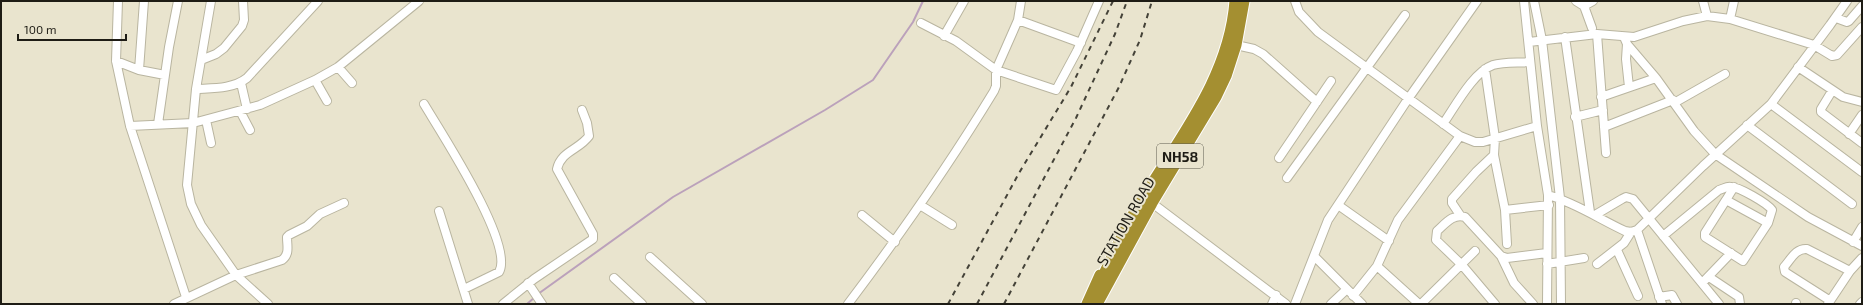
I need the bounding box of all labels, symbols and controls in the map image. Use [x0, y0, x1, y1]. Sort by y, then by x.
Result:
scale bar [18, 16, 126, 42]
text: 100 m [24, 22, 56, 36]
road number: NH58 [1157, 144, 1203, 168]
street label: STATION ROAD [1092, 173, 1158, 269]

